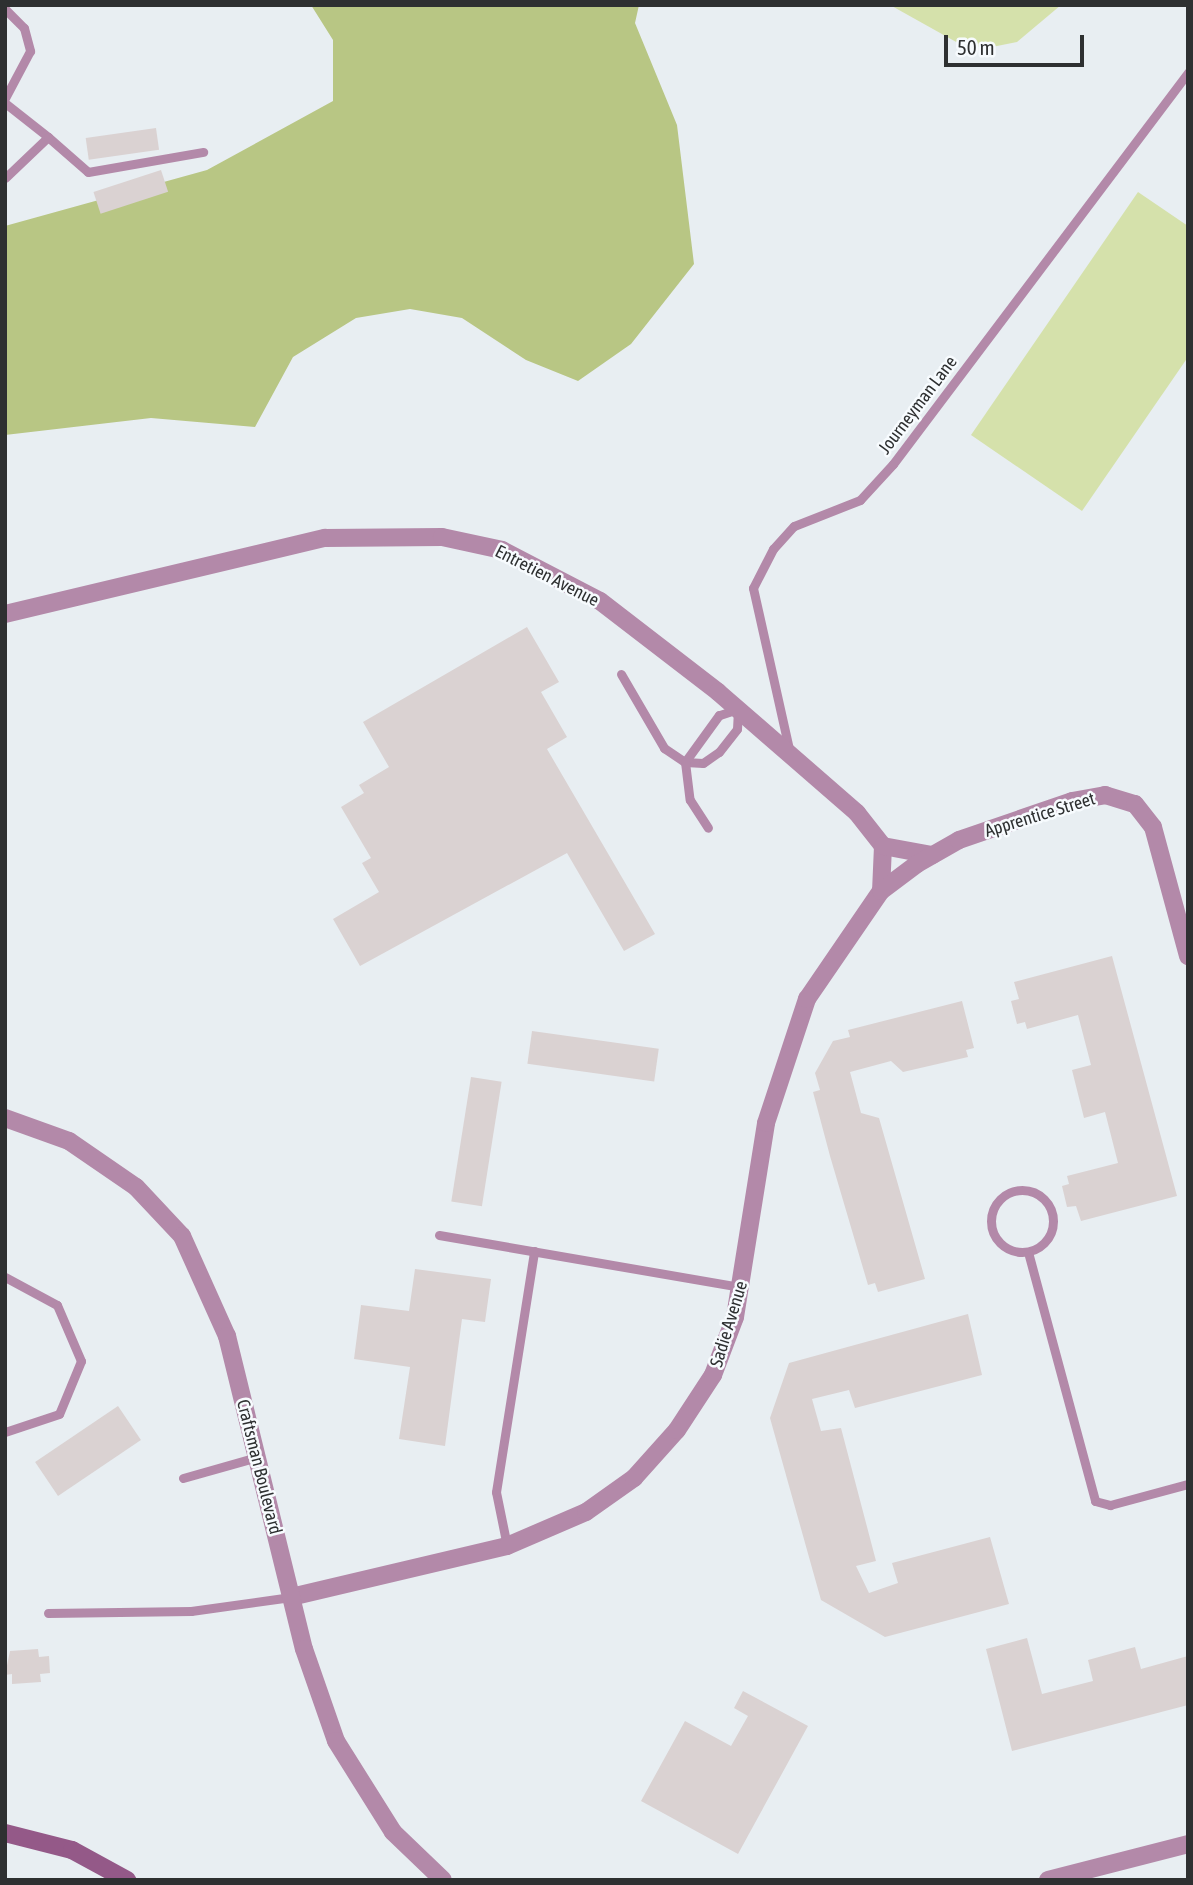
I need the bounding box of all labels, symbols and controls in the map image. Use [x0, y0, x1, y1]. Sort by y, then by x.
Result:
scale bar [948, 21, 1088, 65]
text: 50 m [957, 35, 995, 59]
street label: Journeyman Lane [874, 352, 962, 458]
street label: Entretien Avenue [491, 541, 603, 611]
street label: Apprentice Street [982, 788, 1098, 842]
street label: Sadie Avenue [706, 1278, 752, 1370]
street label: Craftsman Boulevard [232, 1397, 286, 1537]

